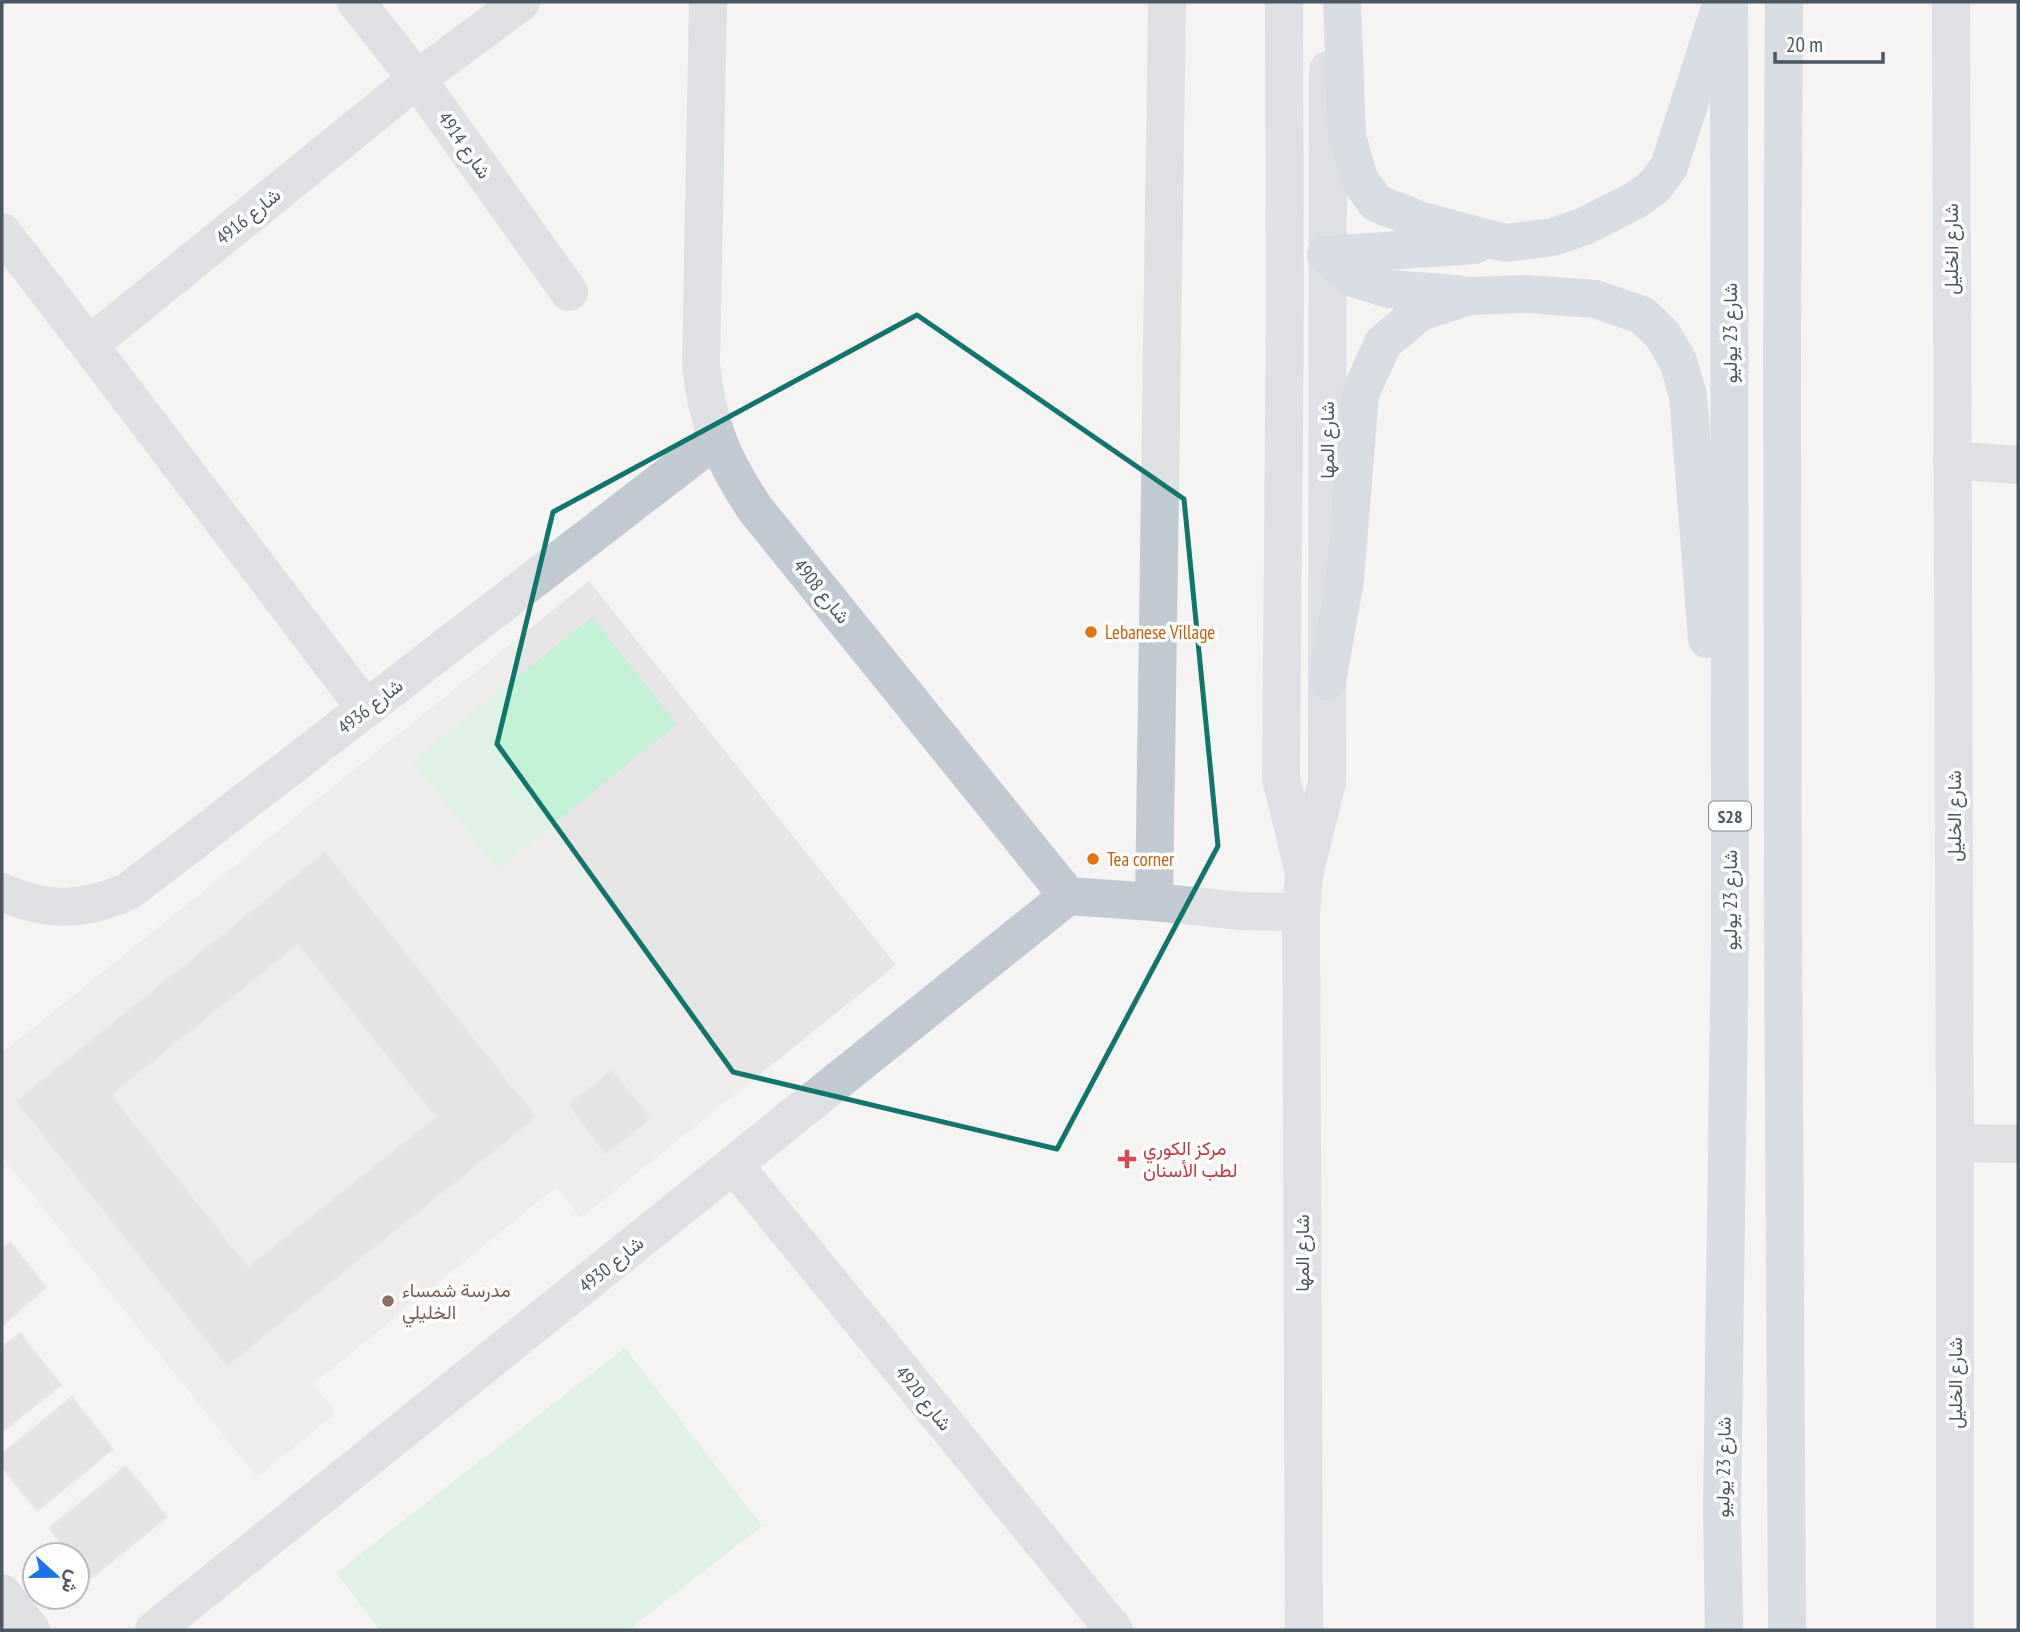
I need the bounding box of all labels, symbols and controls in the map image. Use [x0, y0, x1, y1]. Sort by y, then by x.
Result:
scale bar [1775, 21, 1884, 65]
text: 20 m [1786, 31, 1823, 58]
street label: 4914 شارع [432, 107, 497, 184]
street label: 4916 شارع [211, 183, 286, 250]
street label: شارع الخليل [1939, 203, 1964, 295]
street label: شارع 23 يوليو [1718, 283, 1743, 383]
street label: شارع المها [1315, 401, 1340, 479]
street label: 4908 شارع [788, 554, 855, 629]
place label: Lebanese Village [1105, 620, 1215, 644]
marker: Lebanese Village [1083, 624, 1099, 640]
street label: 4936 شارع [332, 673, 408, 740]
street label: شارع الخليل [1942, 770, 1967, 862]
road number: S28 [1709, 802, 1751, 830]
place label: Tea corner [1107, 847, 1175, 871]
street label: شارع 23 يوليو [1718, 850, 1743, 950]
marker: Tea corner [1085, 851, 1101, 867]
place label: مركز الكوري لطب الأسنان [1143, 1136, 1237, 1182]
marker: مركز الكوري لطب الأسنان [1117, 1149, 1137, 1169]
street label: شارع المها [1290, 1214, 1315, 1292]
street label: 4930 شارع [574, 1231, 649, 1298]
place label: مدرسة شمساء الخليلي [402, 1278, 511, 1328]
marker: مدرسة شمساء الخليلي [380, 1293, 396, 1309]
street label: شارع الخليل [1943, 1337, 1968, 1429]
street label: 4920 شارع [890, 1361, 957, 1436]
street label: شارع 23 يوليو [1710, 1416, 1737, 1518]
north arrow [21, 1541, 91, 1611]
text: ش [57, 1567, 87, 1597]

